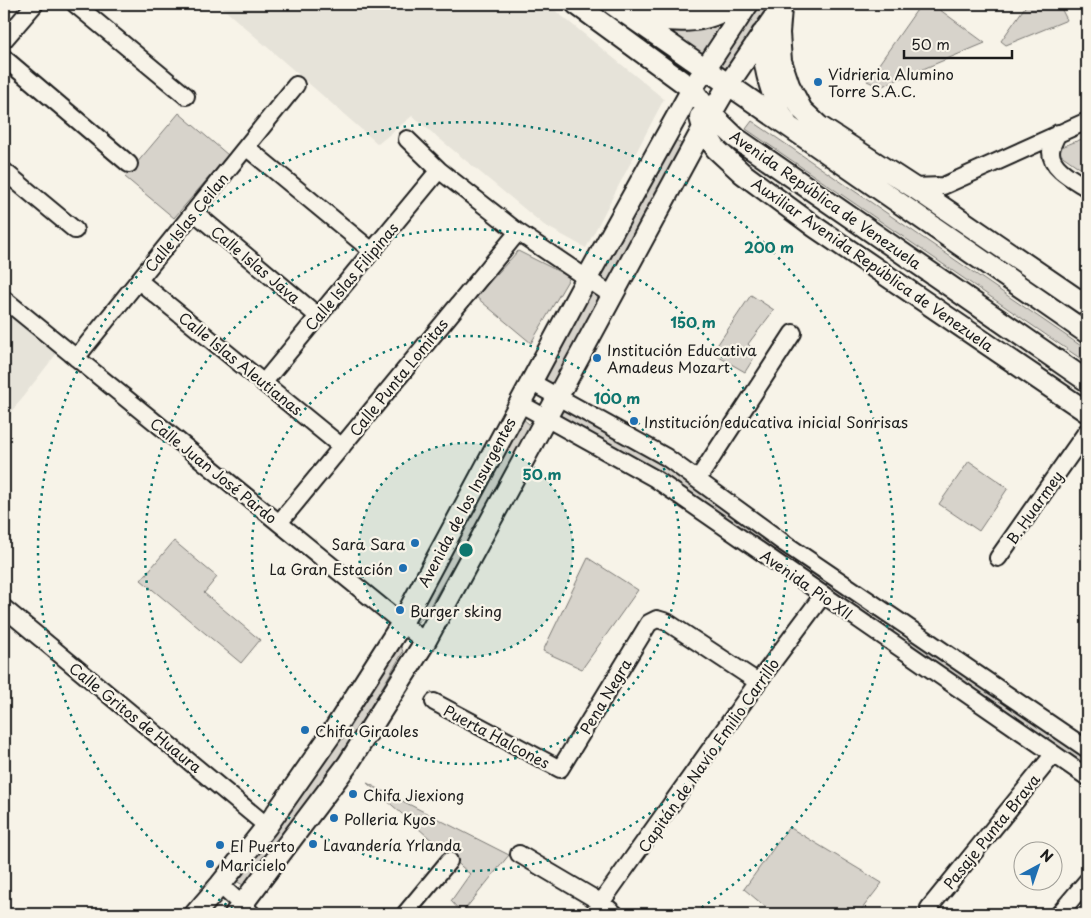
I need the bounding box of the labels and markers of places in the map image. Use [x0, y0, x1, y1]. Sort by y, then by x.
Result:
place label: Vidrieria Alumino Torre S.A.C. [828, 62, 954, 102]
marker: Vidrieria Alumino Torre S.A.C. [812, 76, 824, 88]
place label: Institución Educativa Amadeus Mozart [607, 338, 757, 378]
marker: Institución Educativa Amadeus Mozart [591, 352, 603, 364]
place label: Institución educativa inicial Sonrisas [644, 410, 908, 433]
marker: Institución educativa inicial Sonrisas [628, 415, 640, 427]
place label: Sara Sara [331, 532, 405, 555]
marker: Sara Sara [409, 537, 421, 549]
centre of rings [457, 541, 475, 559]
place label: La Gran Estación [269, 557, 393, 580]
marker: La Gran Estación [397, 562, 409, 574]
place label: Burger sking [410, 599, 502, 622]
marker: Burger sking [394, 604, 406, 616]
place label: Chifa Giraoles [315, 719, 419, 742]
marker: Chifa Giraoles [299, 724, 311, 736]
place label: Chifa Jiexiong [363, 783, 464, 806]
marker: Chifa Jiexiong [347, 788, 359, 800]
place label: Polleria Kyos [344, 807, 436, 830]
marker: Polleria Kyos [328, 812, 340, 824]
place label: Lavandería Yrlanda [323, 833, 462, 856]
place label: El Puerto [230, 834, 295, 857]
marker: Lavandería Yrlanda [307, 838, 319, 850]
marker: El Puerto [214, 839, 226, 851]
place label: Maricielo [220, 853, 286, 876]
marker: Maricielo [204, 858, 216, 870]

